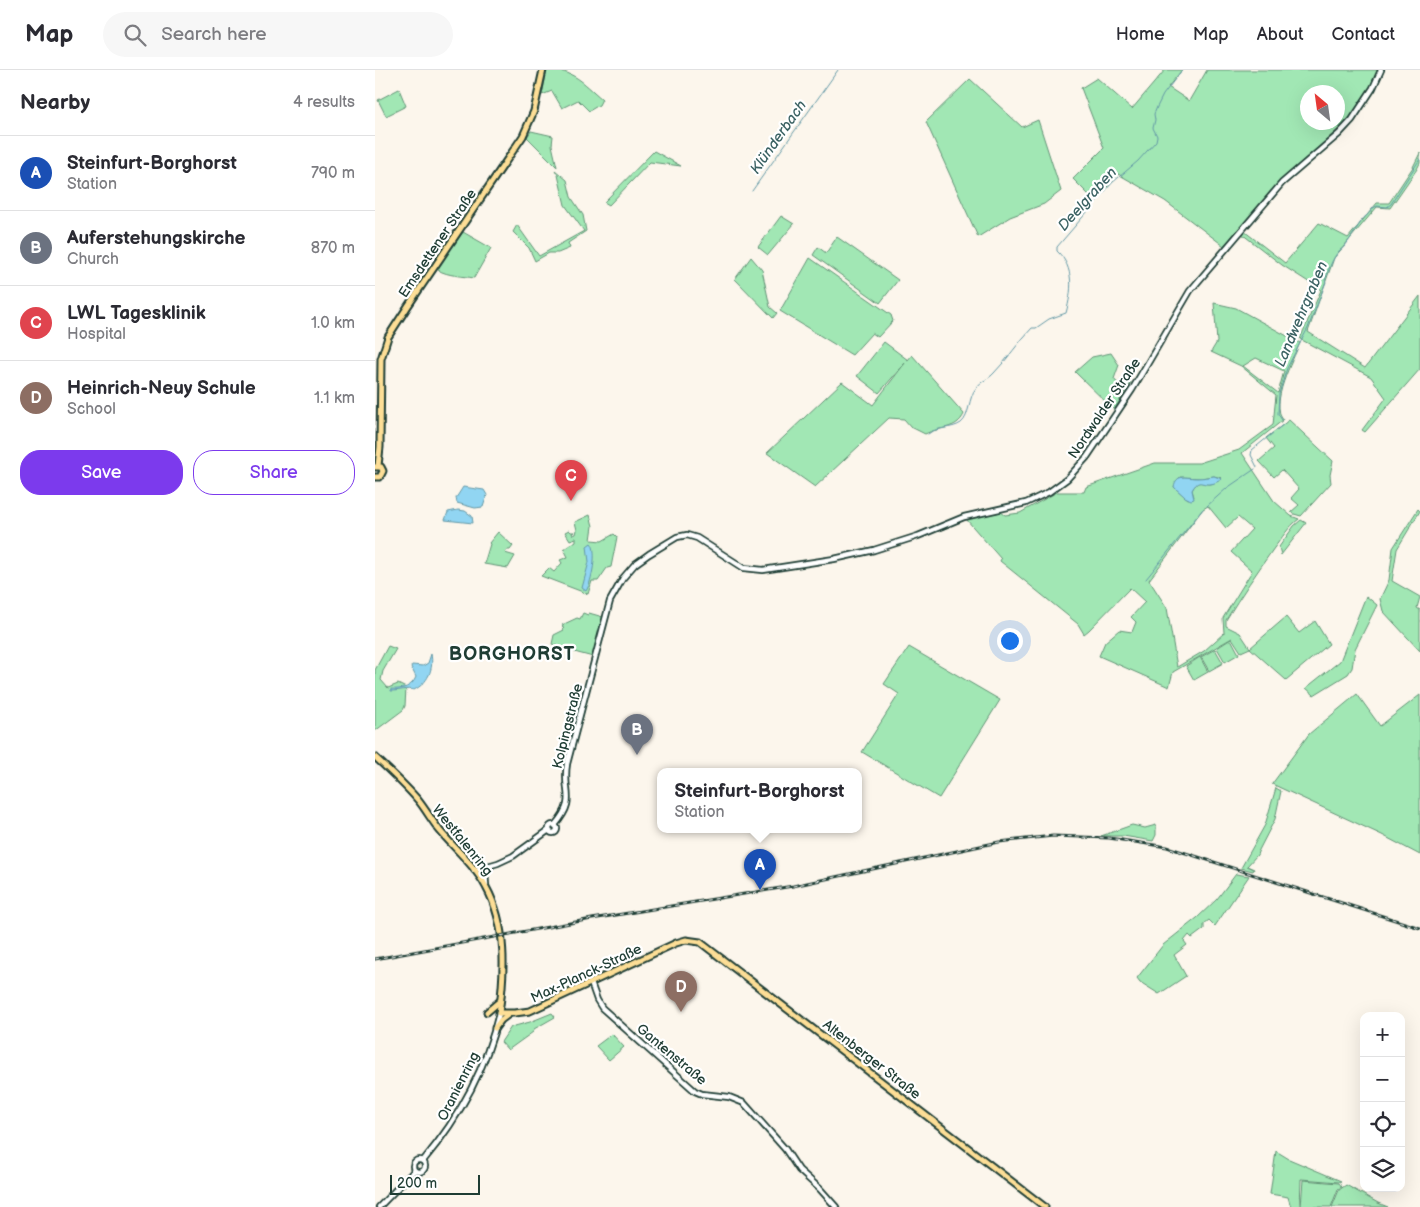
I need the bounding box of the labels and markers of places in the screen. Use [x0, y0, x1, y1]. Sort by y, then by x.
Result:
pin: C [555, 460, 587, 501]
pin: B [621, 714, 653, 755]
pin: A [744, 849, 776, 890]
pin: D [665, 971, 697, 1012]

